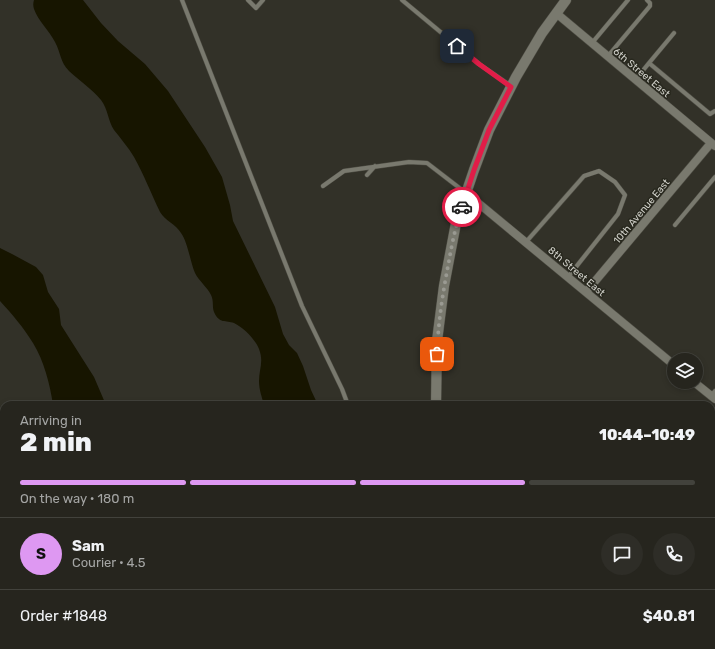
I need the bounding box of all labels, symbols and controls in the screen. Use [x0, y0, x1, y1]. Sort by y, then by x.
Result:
pin [440, 29, 474, 63]
icon: home [446, 35, 468, 57]
street label: 6th Street East [611, 46, 672, 100]
street label: 10th Avenue East [611, 177, 672, 246]
courier [442, 187, 482, 227]
icon: car [451, 196, 473, 218]
street label: 8th Street East [545, 244, 607, 299]
pin [420, 337, 454, 371]
icon: bag [426, 343, 448, 365]
map controls [667, 353, 703, 389]
button: layers [667, 353, 703, 389]
text: Arriving in [20, 413, 82, 428]
text: 10:44–10:49 [599, 426, 695, 444]
text: 2 min [20, 427, 92, 458]
text: On the way · 180 m [20, 491, 134, 506]
button: chat [601, 533, 643, 575]
button: phone [653, 533, 695, 575]
text: Sam [72, 537, 105, 555]
text: S [36, 545, 46, 563]
text: Courier · 4.5 [72, 555, 146, 570]
text: Order #1848 [20, 607, 107, 625]
text: $40.81 [643, 607, 695, 625]

